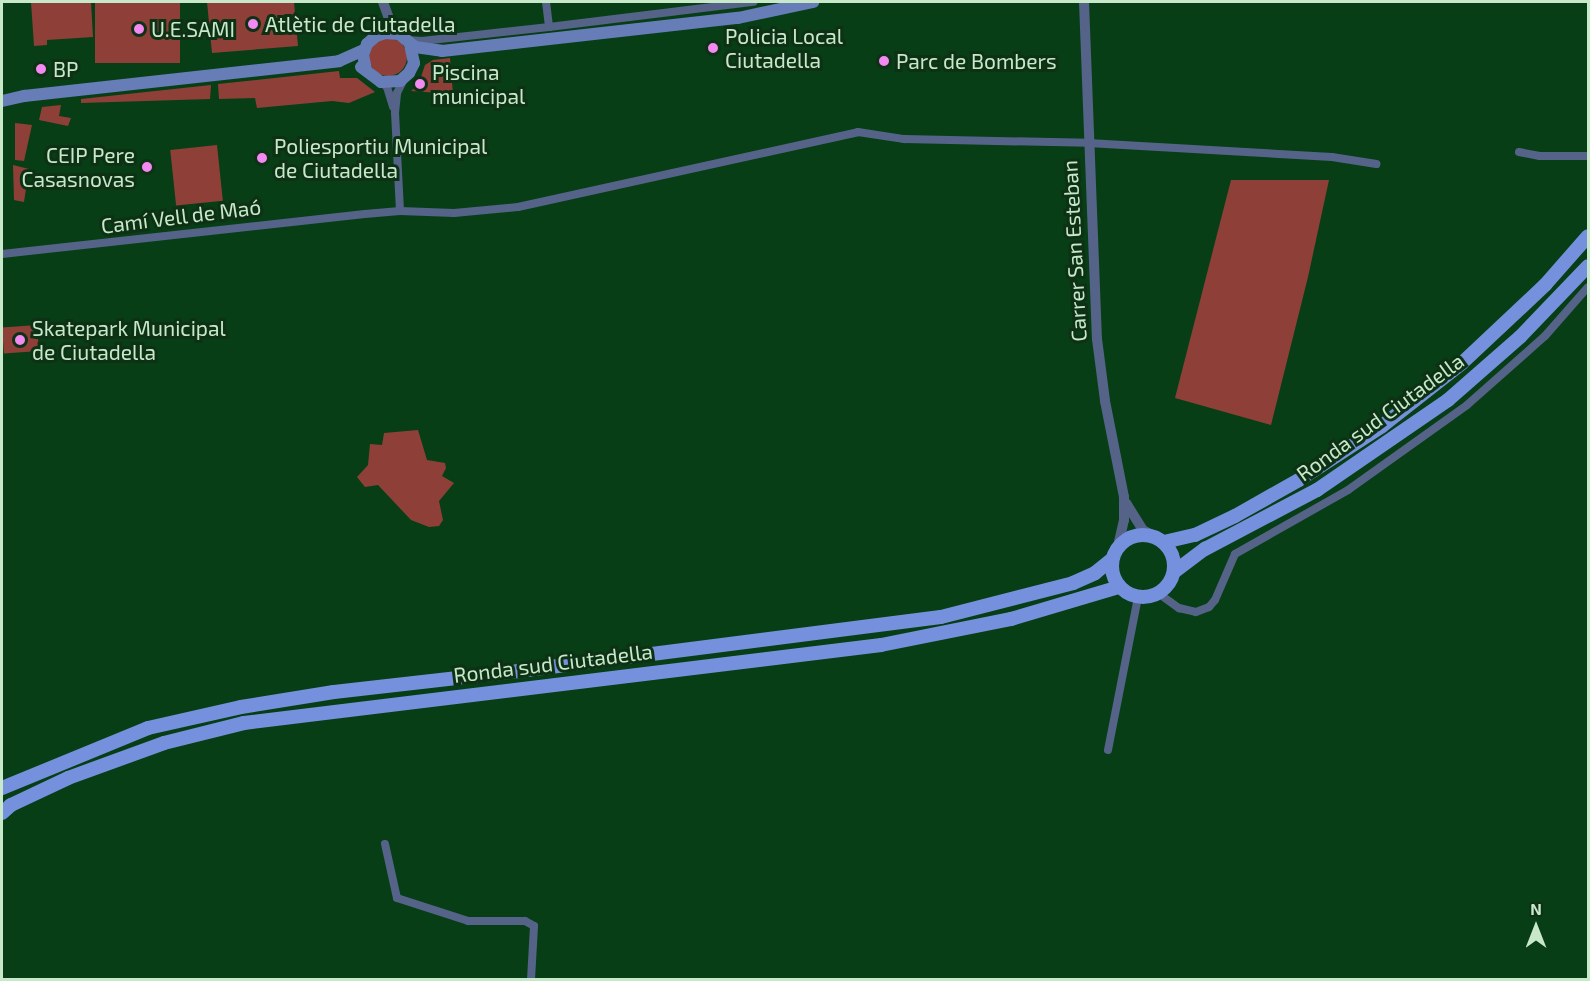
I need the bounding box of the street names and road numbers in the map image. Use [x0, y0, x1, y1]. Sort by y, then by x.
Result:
street label: Carrer San Esteban [1057, 159, 1091, 343]
street label: Camí Vell de Maó [99, 194, 263, 238]
street label: Ronda sud Ciutadella [1291, 348, 1469, 486]
street label: Ronda sud Ciutadella [452, 638, 654, 688]

